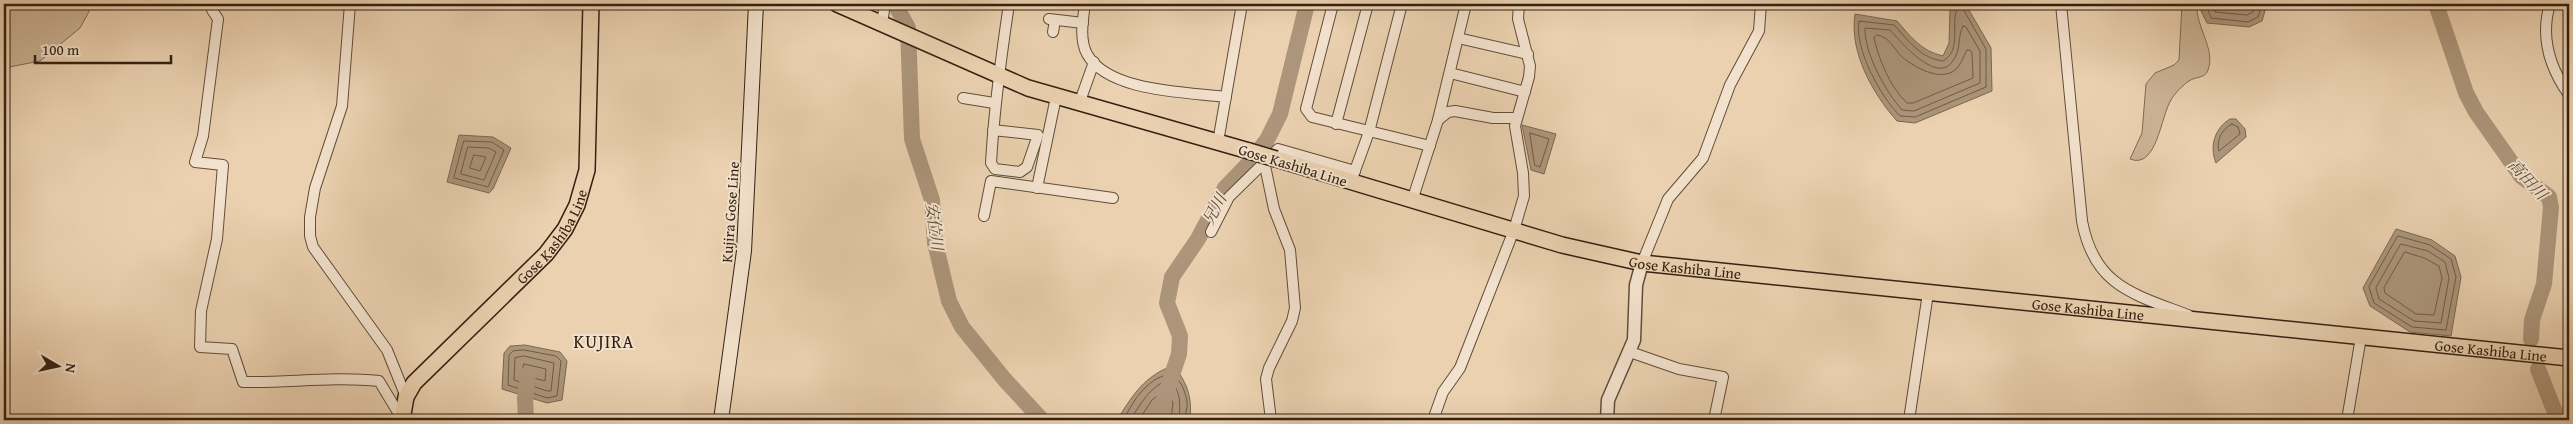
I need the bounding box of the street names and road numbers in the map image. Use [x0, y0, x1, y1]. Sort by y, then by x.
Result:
street label: Gose Kashiba Line [1236, 139, 1350, 191]
street label: Kujira Gose Line [716, 161, 744, 263]
street label: Gose Kashiba Line [511, 187, 592, 288]
street label: Gose Kashiba Line [1627, 250, 1742, 284]
street label: Gose Kashiba Line [2031, 293, 2145, 325]
street label: Gose Kashiba Line [2434, 334, 2548, 366]

